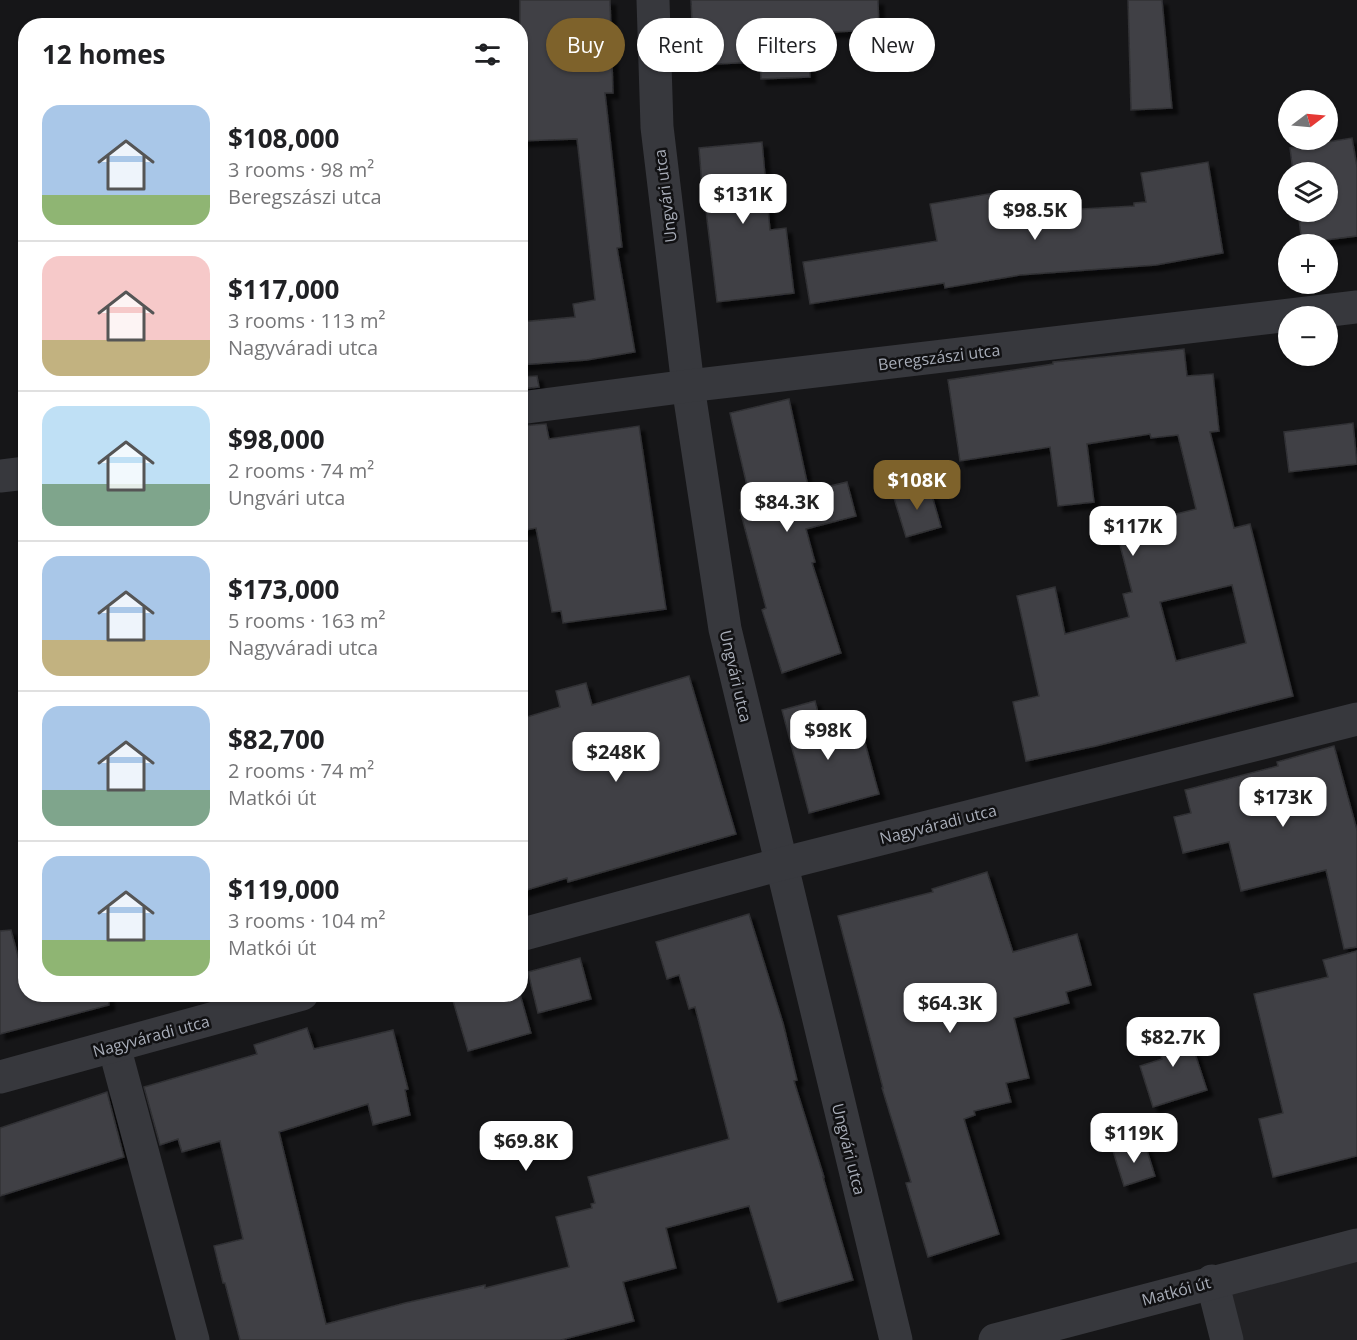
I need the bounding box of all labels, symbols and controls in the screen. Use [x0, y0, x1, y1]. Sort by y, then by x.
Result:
chip: Buy [546, 18, 625, 72]
chip: Rent [637, 18, 724, 72]
chip: Filters [736, 18, 837, 72]
chip: New [849, 18, 935, 72]
text: 12 homes [42, 36, 166, 72]
icon: filters [471, 38, 504, 71]
north arrow [1278, 90, 1338, 150]
map controls [1278, 90, 1338, 366]
text: $108,000 [228, 120, 339, 156]
icon: home [90, 129, 162, 201]
street label: Ungvári utca [648, 148, 682, 244]
text: 3 rooms · 98 m² [228, 156, 374, 183]
button: layers [1278, 162, 1338, 222]
pin: $131K [701, 174, 785, 225]
text: $131K [713, 180, 773, 207]
text: Beregszászi utca [228, 183, 382, 210]
pin: $98.5K [986, 190, 1084, 241]
text: $98.5K [1003, 196, 1067, 223]
button: + [1278, 234, 1338, 294]
text: $117,000 [228, 271, 339, 307]
icon: home [90, 280, 162, 352]
button: − [1278, 306, 1338, 366]
text: 3 rooms · 113 m² [228, 307, 386, 334]
text: Nagyváradi utca [228, 334, 378, 361]
street label: Beregszászi utca [877, 339, 1001, 375]
text: $98,000 [228, 421, 325, 457]
icon: home [90, 430, 162, 502]
text: 2 rooms · 74 m² [228, 457, 374, 484]
pin: $108K [875, 460, 959, 511]
text: $108K [887, 466, 947, 493]
pin: $84.3K [738, 482, 836, 533]
text: Ungvári utca [228, 484, 345, 511]
text: $84.3K [755, 488, 819, 515]
pin: $117K [1091, 506, 1175, 557]
text: $117K [1103, 512, 1163, 539]
text: $173,000 [228, 571, 339, 607]
icon: home [90, 580, 162, 652]
text: 5 rooms · 163 m² [228, 607, 386, 634]
street label: Ungvári utca [715, 628, 757, 724]
text: Nagyváradi utca [228, 634, 378, 661]
pin: $98K [792, 710, 864, 761]
text: $98K [804, 716, 852, 743]
text: $82,700 [228, 721, 325, 757]
icon: home [90, 730, 162, 802]
pin: $248K [574, 732, 658, 783]
text: $248K [586, 738, 646, 765]
text: 2 rooms · 74 m² [228, 757, 374, 784]
pin: $173K [1241, 777, 1325, 828]
text: $173K [1253, 783, 1313, 810]
text: Matkói út [228, 784, 316, 811]
street label: Nagyváradi utca [877, 799, 999, 849]
text: $119,000 [228, 871, 339, 907]
icon: home [90, 880, 162, 952]
text: 3 rooms · 104 m² [228, 907, 386, 934]
text: Matkói út [228, 934, 316, 961]
pin: $64.3K [901, 983, 999, 1034]
text: $64.3K [918, 989, 982, 1016]
street label: Nagyváradi utca [90, 1010, 212, 1062]
pin: $82.7K [1124, 1017, 1222, 1068]
text: $82.7K [1141, 1023, 1205, 1050]
street label: Ungvári utca [827, 1101, 871, 1197]
pin: $119K [1092, 1113, 1176, 1164]
text: $119K [1104, 1119, 1164, 1146]
pin: $69.8K [477, 1121, 575, 1172]
text: $69.8K [494, 1127, 558, 1154]
street label: Matkói út [1139, 1271, 1213, 1311]

